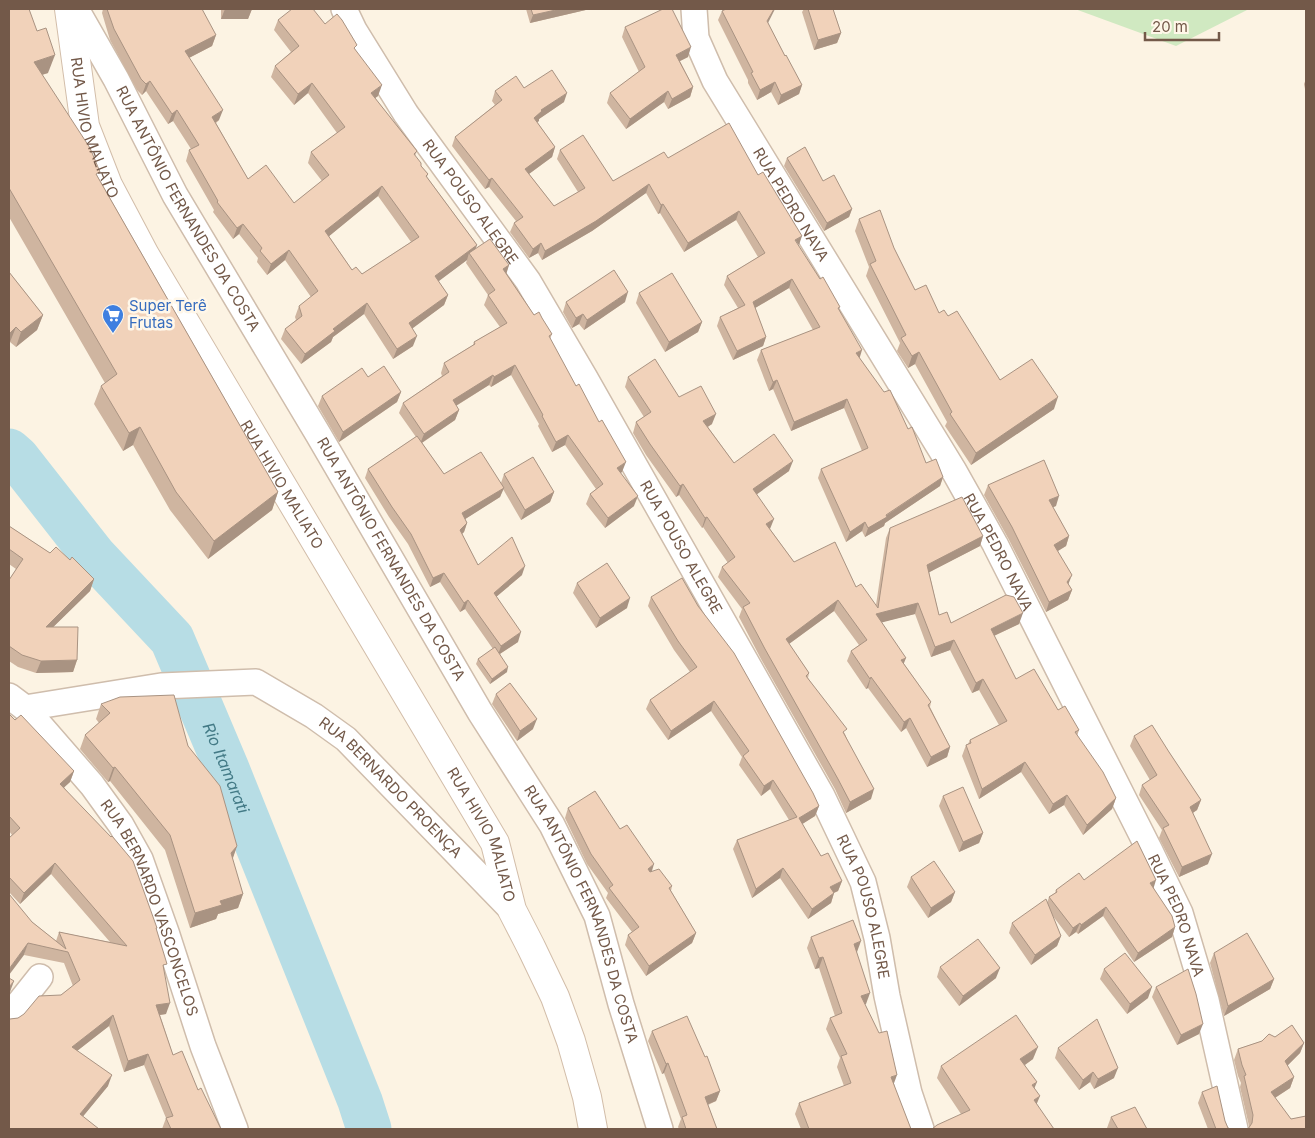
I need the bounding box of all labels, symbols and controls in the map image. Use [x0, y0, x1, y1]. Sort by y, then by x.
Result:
scale bar [1145, 10, 1219, 42]
text: 20 m [1152, 17, 1188, 36]
street label: RUA HIVIO MALIATO [67, 56, 123, 202]
street label: RUA ANTÔNIO FERNANDES DA COSTA [112, 83, 264, 335]
street label: RUA POUSO ALEGRE [419, 135, 523, 268]
street label: RUA PEDRO NAVA [749, 144, 833, 265]
place label: Super Terê Frutas [129, 296, 207, 332]
supermarket icon: Super Terê Frutas [101, 303, 125, 334]
street label: RUA HIVIO MALIATO [237, 417, 328, 552]
street label: RUA ANTÔNIO FERNANDES DA COSTA [313, 434, 470, 684]
street label: RUA POUSO ALEGRE [636, 477, 727, 617]
street label: RUA PEDRO NAVA [960, 490, 1037, 614]
street label: RUA BERNARDO PROENÇA [315, 713, 466, 862]
water label: Rio Itamarati [199, 720, 254, 817]
street label: RUA HIVIO MALIATO [443, 764, 520, 904]
street label: RUA ANTÔNIO FERNANDES DA COSTA [520, 781, 643, 1045]
street label: RUA BERNARDO VASCONCELOS [96, 795, 203, 1018]
street label: RUA POUSO ALEGRE [833, 831, 894, 980]
street label: RUA PEDRO NAVA [1144, 851, 1209, 979]

